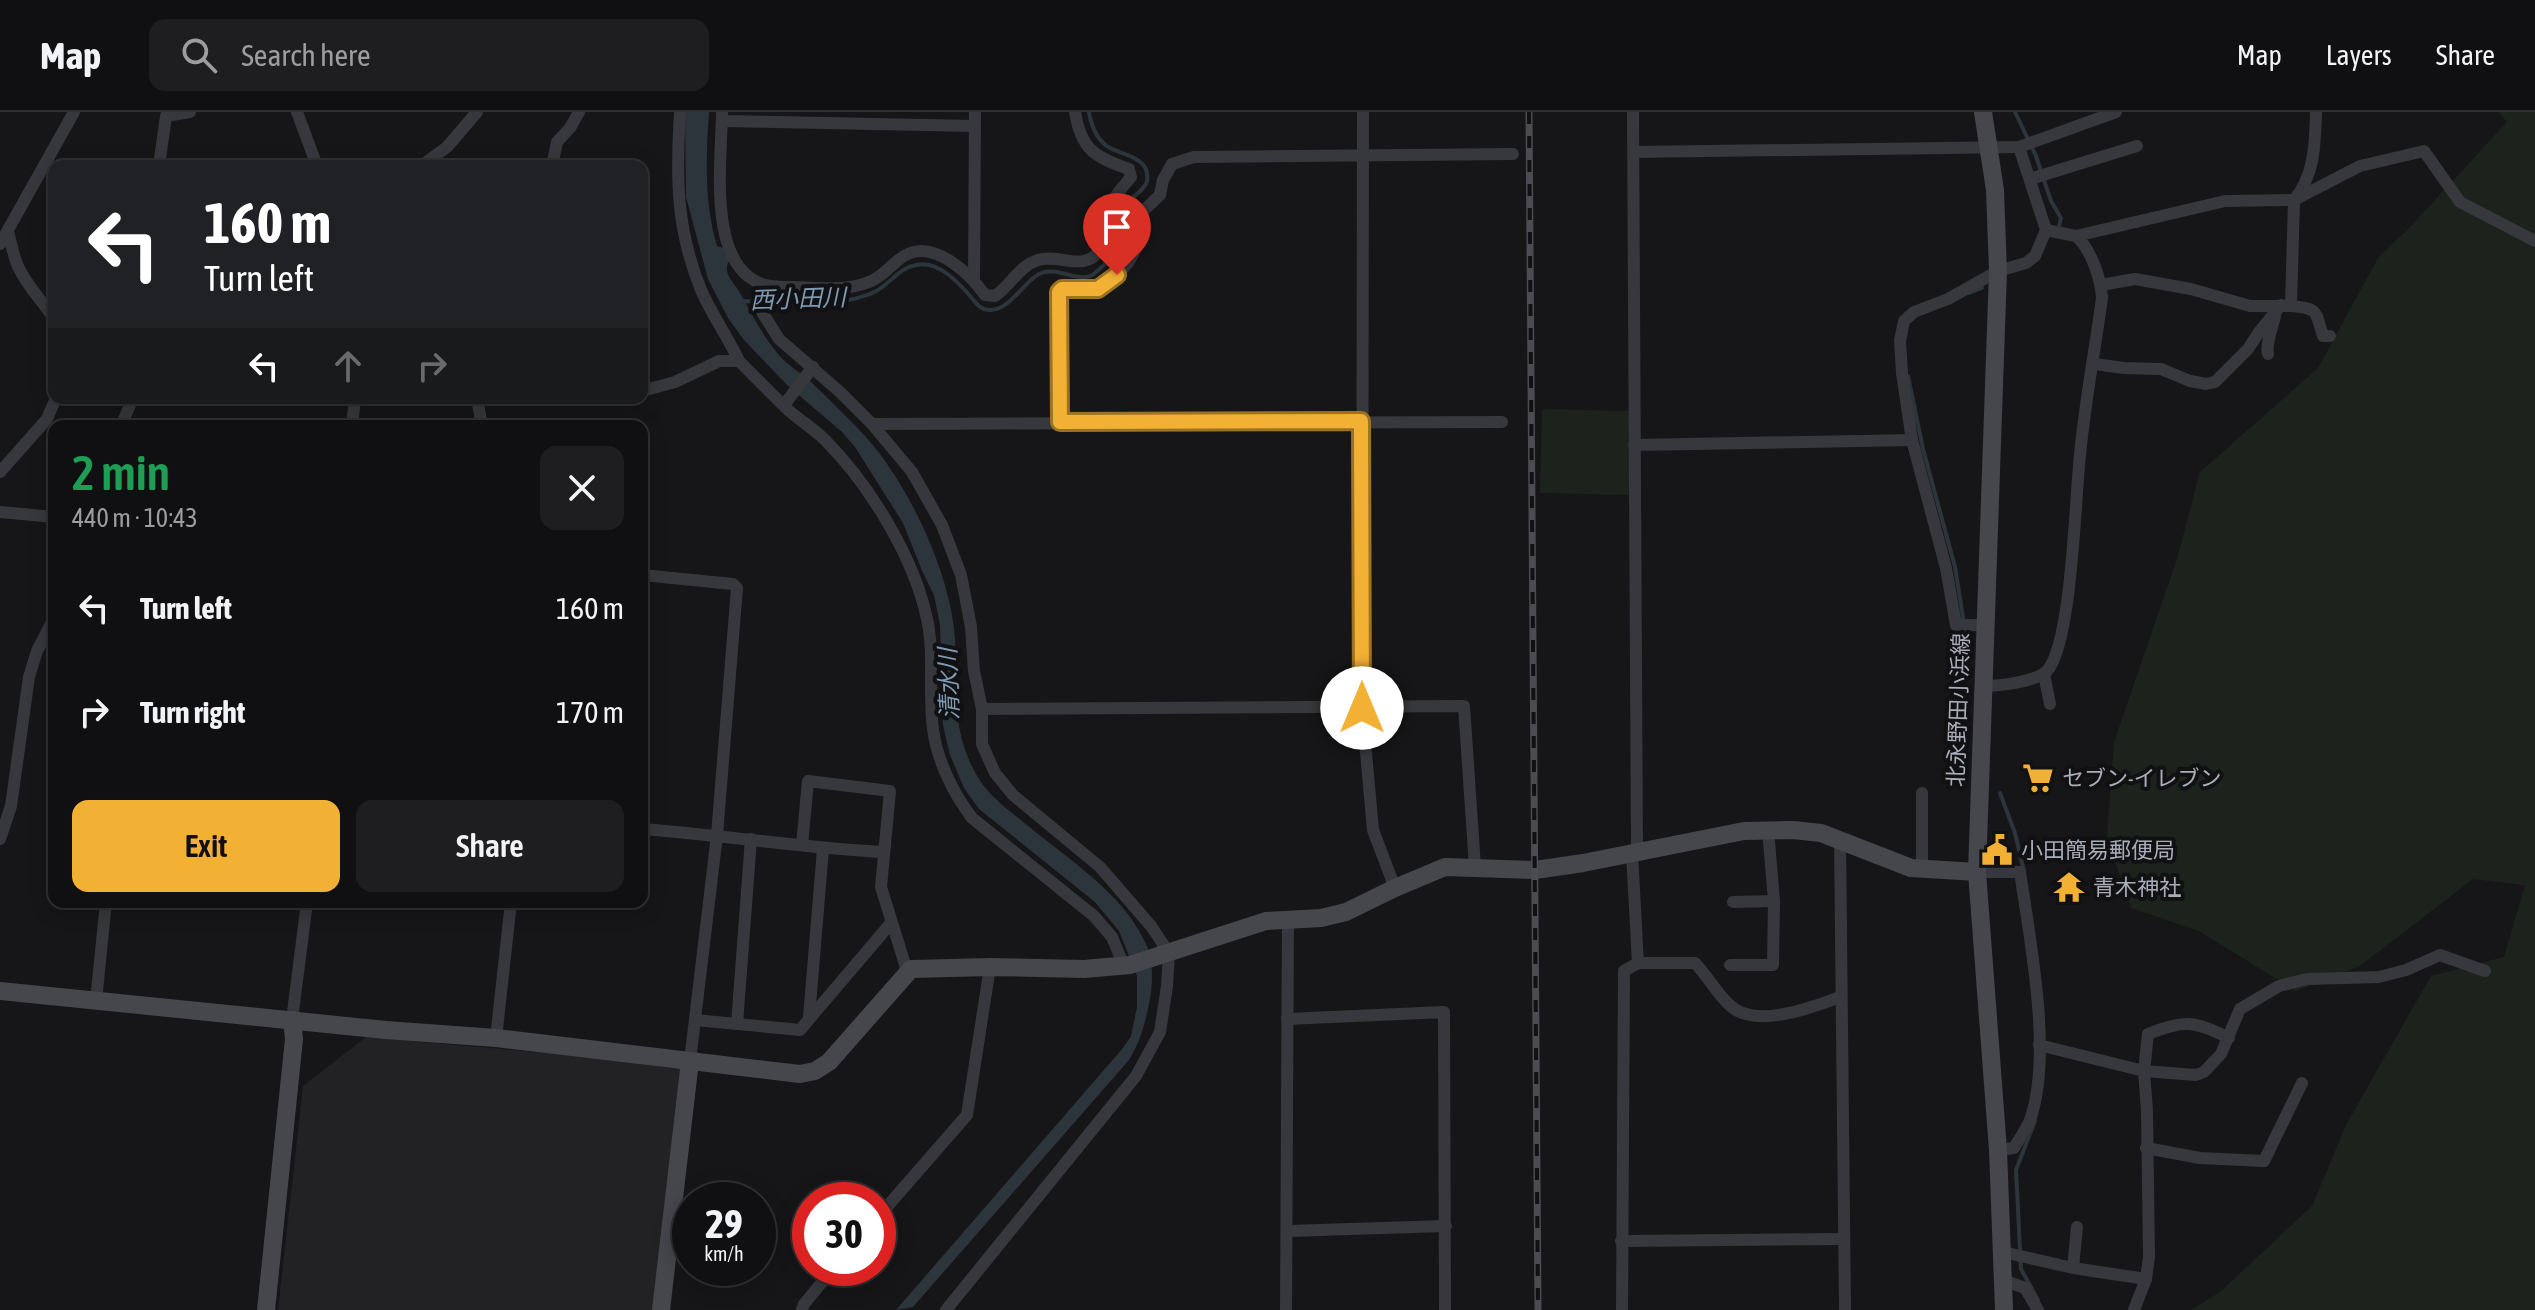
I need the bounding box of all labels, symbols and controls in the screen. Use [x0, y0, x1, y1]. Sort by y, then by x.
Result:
search box [149, 19, 709, 91]
icon: search [177, 33, 221, 77]
text: Map [40, 34, 101, 77]
text: Search here [241, 38, 371, 72]
text: Map [2237, 39, 2282, 71]
text: Layers [2326, 39, 2392, 71]
text: Share [2436, 39, 2495, 71]
text: 160 m [204, 191, 331, 255]
icon: left [72, 192, 176, 296]
pin [1083, 193, 1151, 275]
icon: arrive [1095, 205, 1139, 249]
text: Turn left [204, 257, 314, 299]
water label: 西小田川 [750, 283, 849, 314]
icon: left [242, 344, 286, 388]
icon: ahead [326, 344, 370, 388]
icon: right [410, 344, 454, 388]
text: 2 min [72, 445, 170, 500]
button: close [540, 446, 624, 530]
text: 440 m · 10:43 [72, 503, 198, 533]
icon: left [72, 586, 116, 630]
text: Turn left [140, 591, 232, 625]
text: 160 m [556, 591, 624, 625]
street label: 北永野田小浜線 [1942, 633, 1974, 787]
water label: 清水川 [934, 645, 963, 720]
position arrow [1320, 666, 1404, 750]
icon: right [72, 690, 116, 734]
text: Turn right [140, 695, 246, 729]
text: 170 m [556, 695, 624, 729]
supermarket icon: セブン-イレブン [2021, 761, 2055, 795]
place label: セブン-イレブン [2062, 765, 2222, 791]
button: Exit [72, 800, 340, 892]
button: Share [356, 800, 624, 892]
public building icon: 小田簡易郵便局 [1980, 833, 2014, 867]
place label: 小田簡易郵便局 [2021, 837, 2175, 863]
temple icon: 青木神社 [2052, 870, 2086, 904]
place label: 青木神社 [2093, 874, 2181, 900]
speed limit sign: 30 [792, 1182, 896, 1286]
text: 29 [705, 1201, 743, 1246]
text: km/h [704, 1242, 744, 1265]

